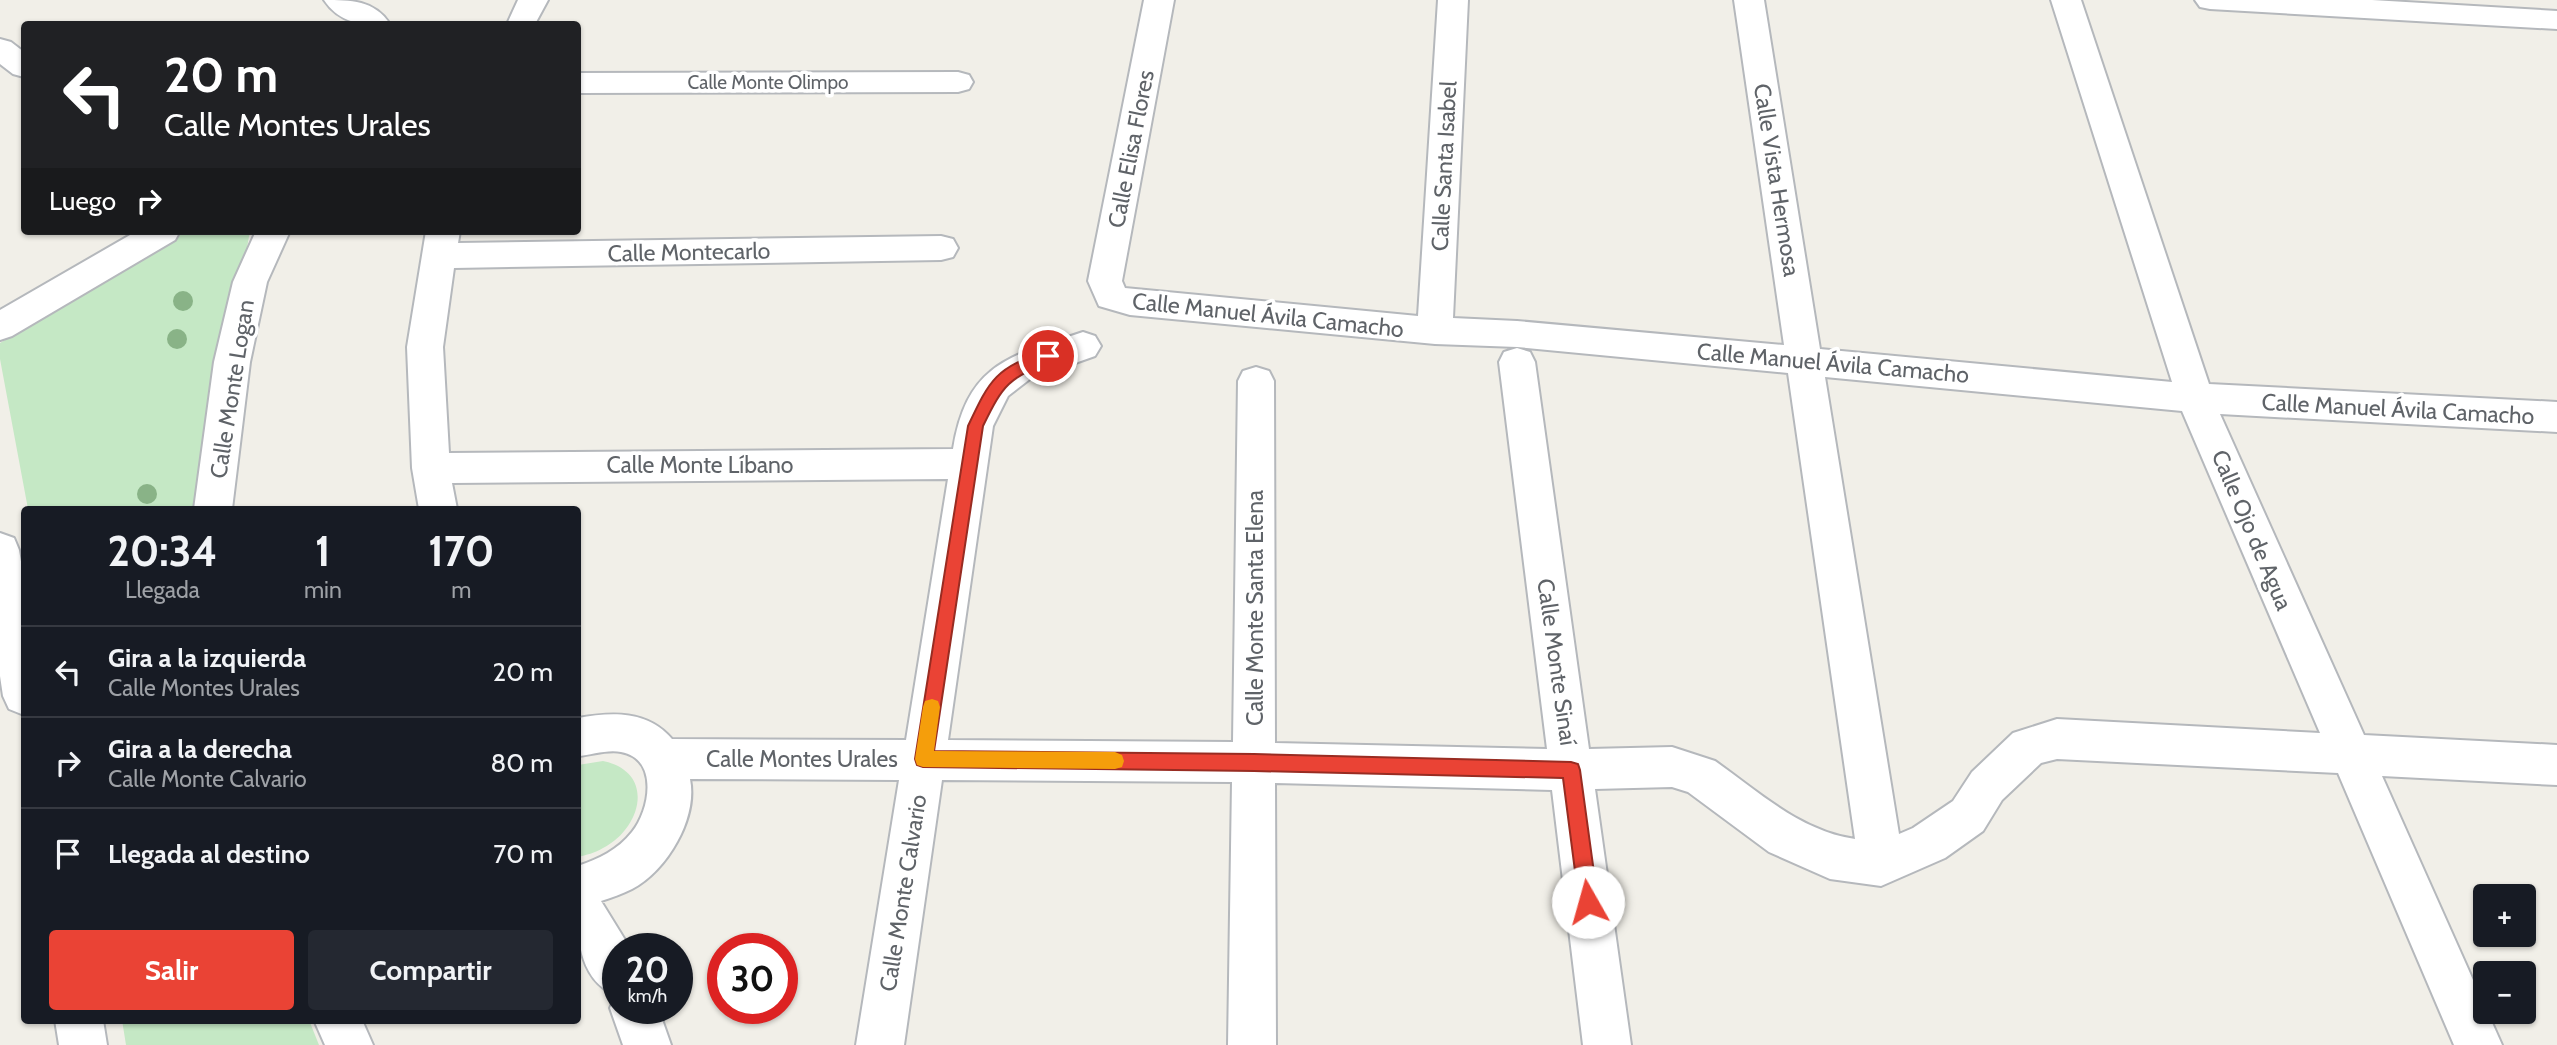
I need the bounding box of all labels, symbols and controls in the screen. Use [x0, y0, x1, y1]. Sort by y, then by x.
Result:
text: 20 m [164, 45, 278, 104]
icon: left [49, 49, 140, 140]
street label: Calle Elisa Flores [1102, 68, 1160, 230]
street label: Calle Monte Olimpo [688, 71, 848, 94]
street label: Calle Santa Isabel [1426, 80, 1462, 252]
street label: Calle Vista Hermosa [1748, 82, 1806, 278]
text: Calle Montes Urales [164, 105, 431, 144]
icon: right [130, 182, 168, 220]
text: Luego [49, 185, 116, 217]
street label: Calle Montecarlo [607, 237, 771, 267]
street label: Calle Manuel Ávila Camacho [1131, 286, 1405, 343]
street label: Calle Monte Logan [204, 298, 260, 480]
pin [1018, 326, 1078, 386]
street label: Calle Manuel Ávila Camacho [1696, 336, 1970, 389]
icon: arrive [1029, 337, 1067, 375]
street label: Calle Manuel Ávila Camacho [2261, 387, 2535, 430]
street label: Calle Ojo de Agua [2206, 446, 2298, 614]
street label: Calle Monte Líbano [607, 451, 793, 479]
street label: Calle Monte Santa Elena [1241, 490, 1269, 726]
text: 20:34 [107, 525, 217, 577]
text: 1 [315, 525, 331, 577]
text: 170 [428, 525, 494, 577]
text: Llegada [125, 576, 200, 604]
text: min [304, 576, 342, 604]
text: m [451, 576, 471, 604]
street label: Calle Monte Sinaí [1531, 577, 1583, 747]
text: Gira a la izquierda [108, 642, 306, 674]
icon: left [49, 653, 87, 691]
text: 20 m [493, 656, 553, 688]
text: Calle Montes Urales [108, 674, 300, 702]
text: Gira a la derecha [108, 733, 292, 765]
icon: right [49, 744, 87, 782]
street label: Calle Montes Urales [706, 745, 898, 773]
text: 80 m [490, 747, 553, 779]
text: Calle Monte Calvario [108, 765, 307, 793]
street label: Calle Monte Calvario [874, 793, 932, 993]
icon: arrive [49, 835, 87, 873]
text: Llegada al destino [108, 838, 310, 870]
text: 70 m [493, 838, 553, 870]
position arrow [1551, 865, 1625, 939]
map controls [2473, 884, 2536, 1024]
button: + [2473, 884, 2536, 947]
button: Salir [49, 930, 294, 1010]
button: Compartir [308, 930, 553, 1010]
speed limit sign: 30 [707, 933, 798, 1024]
text: 20 [626, 948, 669, 991]
button: − [2473, 961, 2536, 1024]
text: km/h [628, 985, 667, 1007]

